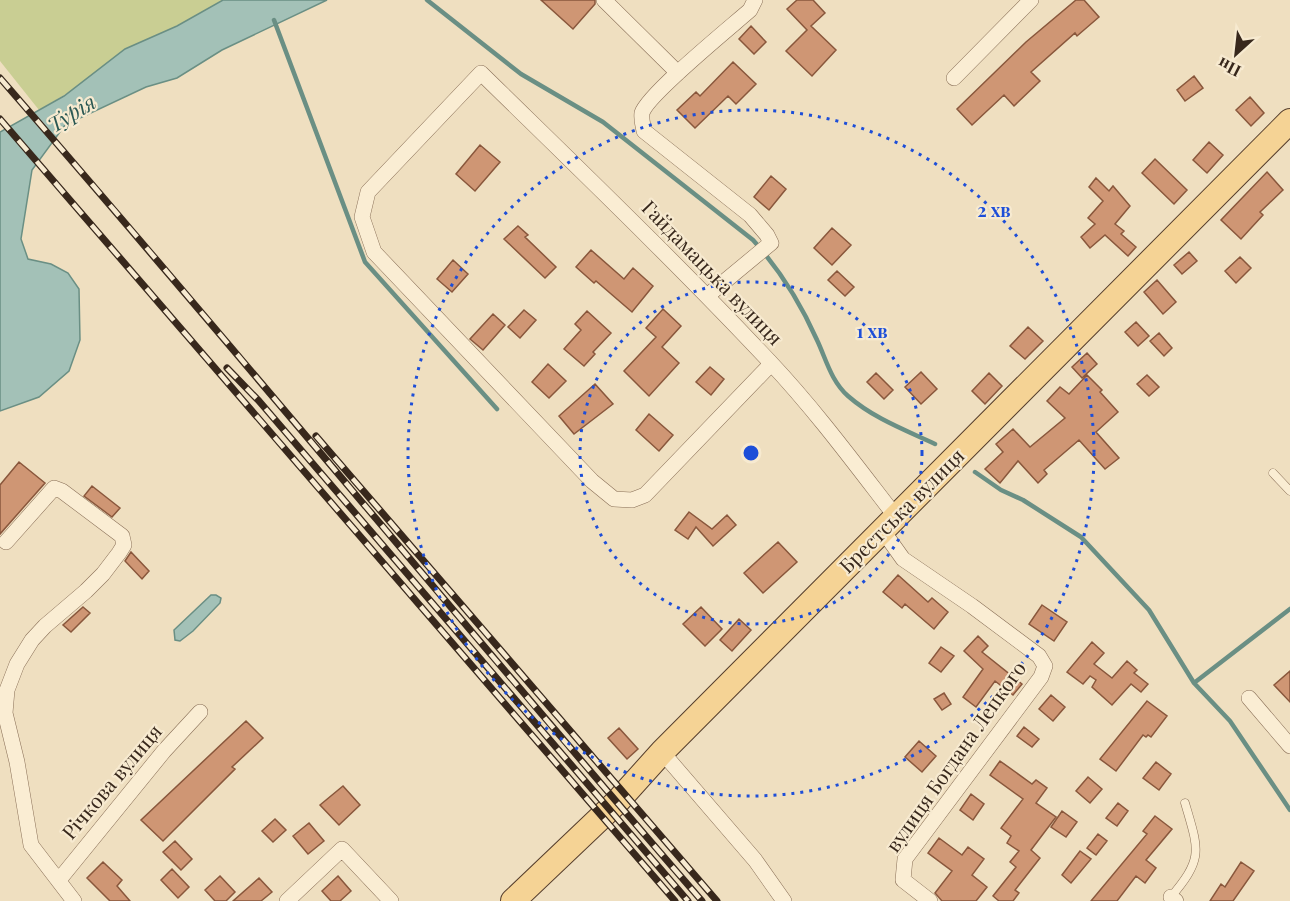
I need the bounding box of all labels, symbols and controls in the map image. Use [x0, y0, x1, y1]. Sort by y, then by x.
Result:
north arrow [1206, 24, 1266, 84]
text: Пн [1214, 53, 1244, 82]
water label: Турія [42, 87, 100, 138]
street label: Гайдамацька вулиця [637, 194, 790, 350]
text: 2 хв [977, 198, 1011, 222]
text: 1 хв [856, 319, 888, 343]
street label: Брестська вулиця [833, 441, 970, 578]
centre of rings [741, 443, 761, 463]
street label: вулиця Богдана Лепкого [879, 655, 1031, 857]
street label: Річкова вулиця [55, 718, 167, 844]

